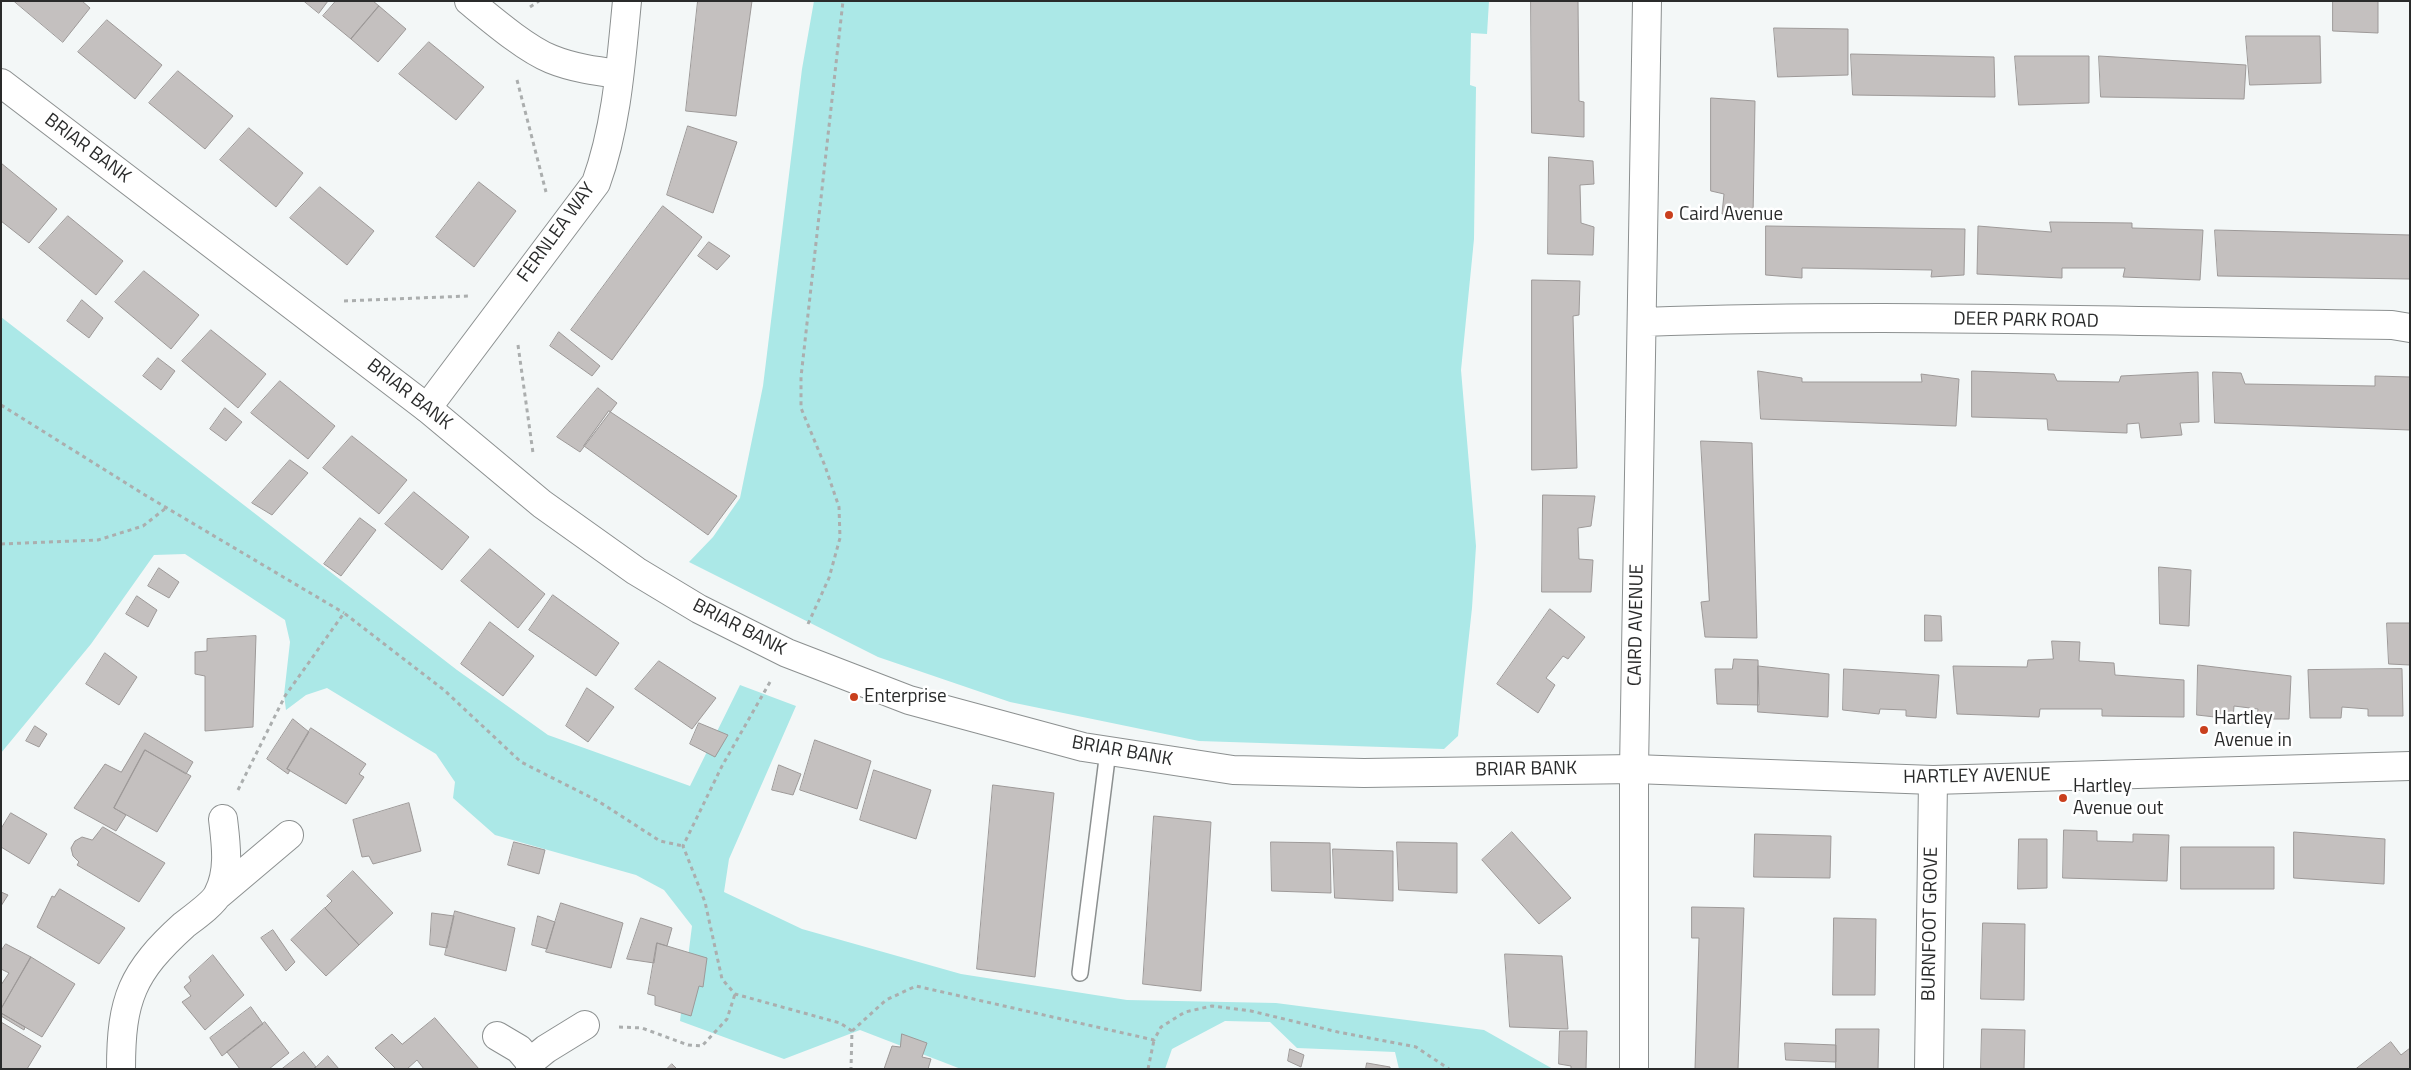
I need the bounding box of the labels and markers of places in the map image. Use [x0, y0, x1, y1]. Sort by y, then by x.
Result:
place label: Caird Avenue [1679, 204, 1783, 226]
marker: Caird Avenue [1663, 209, 1675, 221]
place label: Enterprise [864, 686, 947, 708]
marker: Enterprise [848, 691, 860, 703]
place label: Hartley Avenue in [2214, 708, 2292, 752]
marker: Hartley Avenue in [2198, 724, 2210, 736]
place label: Hartley Avenue out [2073, 776, 2163, 820]
marker: Hartley Avenue out [2057, 792, 2069, 804]

